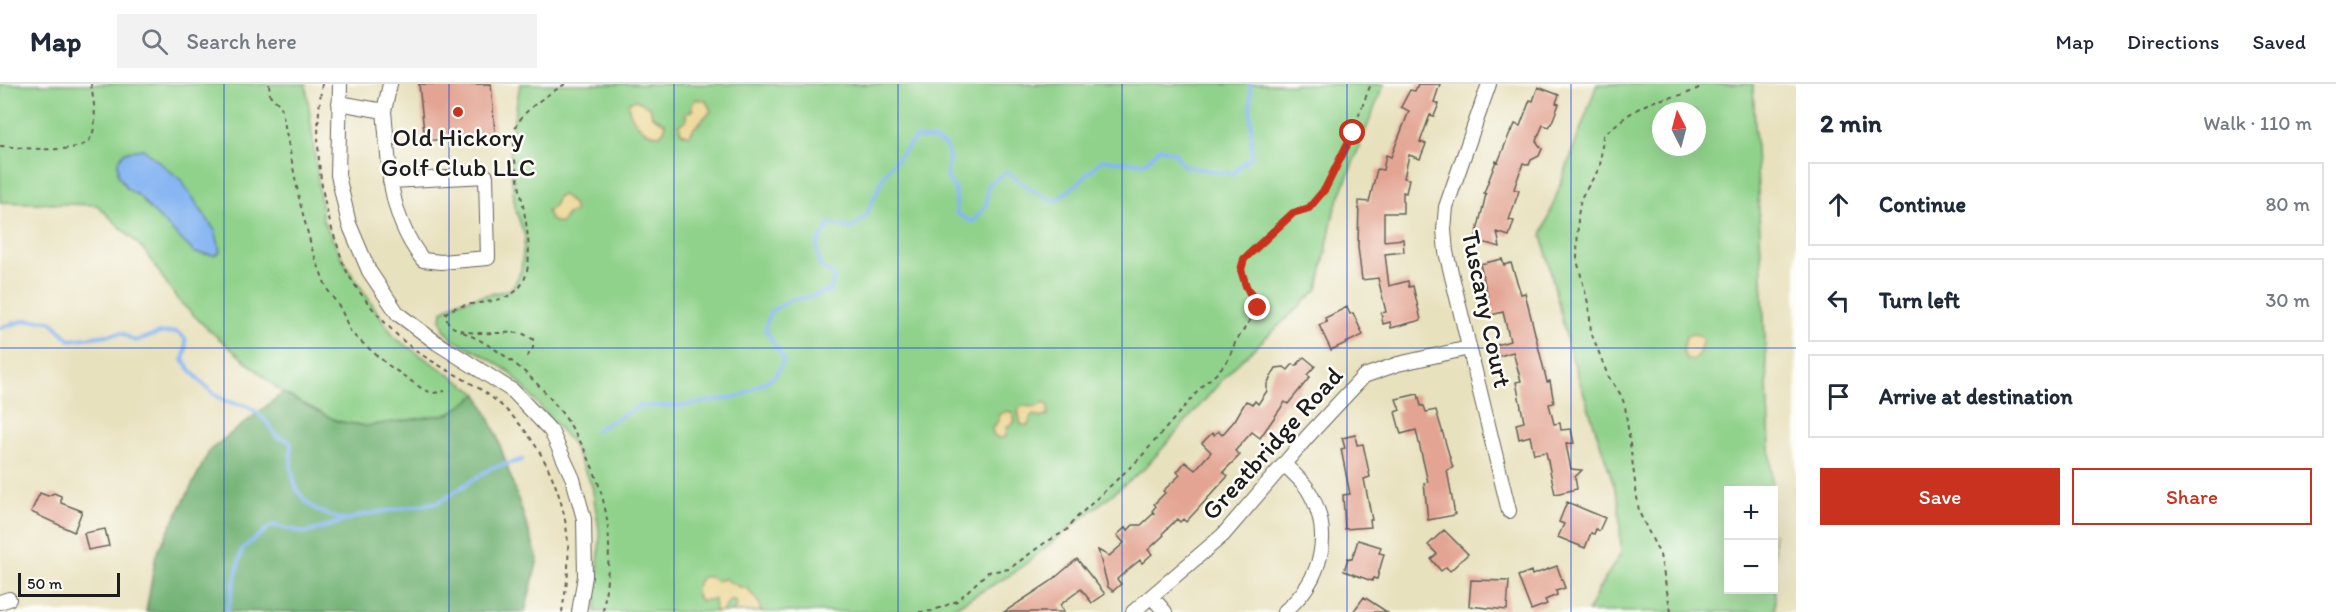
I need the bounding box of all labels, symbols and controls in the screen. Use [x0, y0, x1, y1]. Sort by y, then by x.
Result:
search box [117, 14, 537, 68]
text: Map [30, 24, 81, 58]
icon: search [138, 25, 171, 58]
text: Search here [186, 28, 297, 55]
text: Map [2056, 29, 2094, 54]
text: Directions [2127, 29, 2219, 54]
text: Saved [2252, 29, 2306, 54]
north arrow [1652, 102, 1706, 156]
marker: Old Hickory Golf Club LLC [451, 105, 465, 119]
text: 2 min [1820, 107, 1882, 139]
text: Walk · 110 m [2203, 111, 2312, 135]
route start [1339, 119, 1365, 145]
place label: Old Hickory Golf Club LLC [381, 121, 535, 183]
icon: ahead [1822, 188, 1855, 221]
text: Continue [1879, 191, 1966, 218]
text: 80 m [2265, 192, 2310, 216]
street label: Tuscany Court [1455, 227, 1519, 391]
icon: left [1822, 284, 1855, 317]
text: Turn left [1879, 287, 1960, 314]
text: 30 m [2265, 288, 2310, 312]
route end [1244, 294, 1270, 320]
street label: Greatbridge Road [1195, 359, 1350, 527]
icon: arrive [1822, 380, 1855, 413]
text: Arrive at destination [1879, 383, 2073, 410]
button: Save [1820, 468, 2060, 525]
button: Share [2072, 468, 2312, 525]
map controls [1724, 486, 1778, 594]
button: + [1724, 486, 1778, 540]
button: − [1724, 540, 1778, 594]
scale bar [18, 570, 120, 598]
text: 50 m [27, 574, 62, 593]

